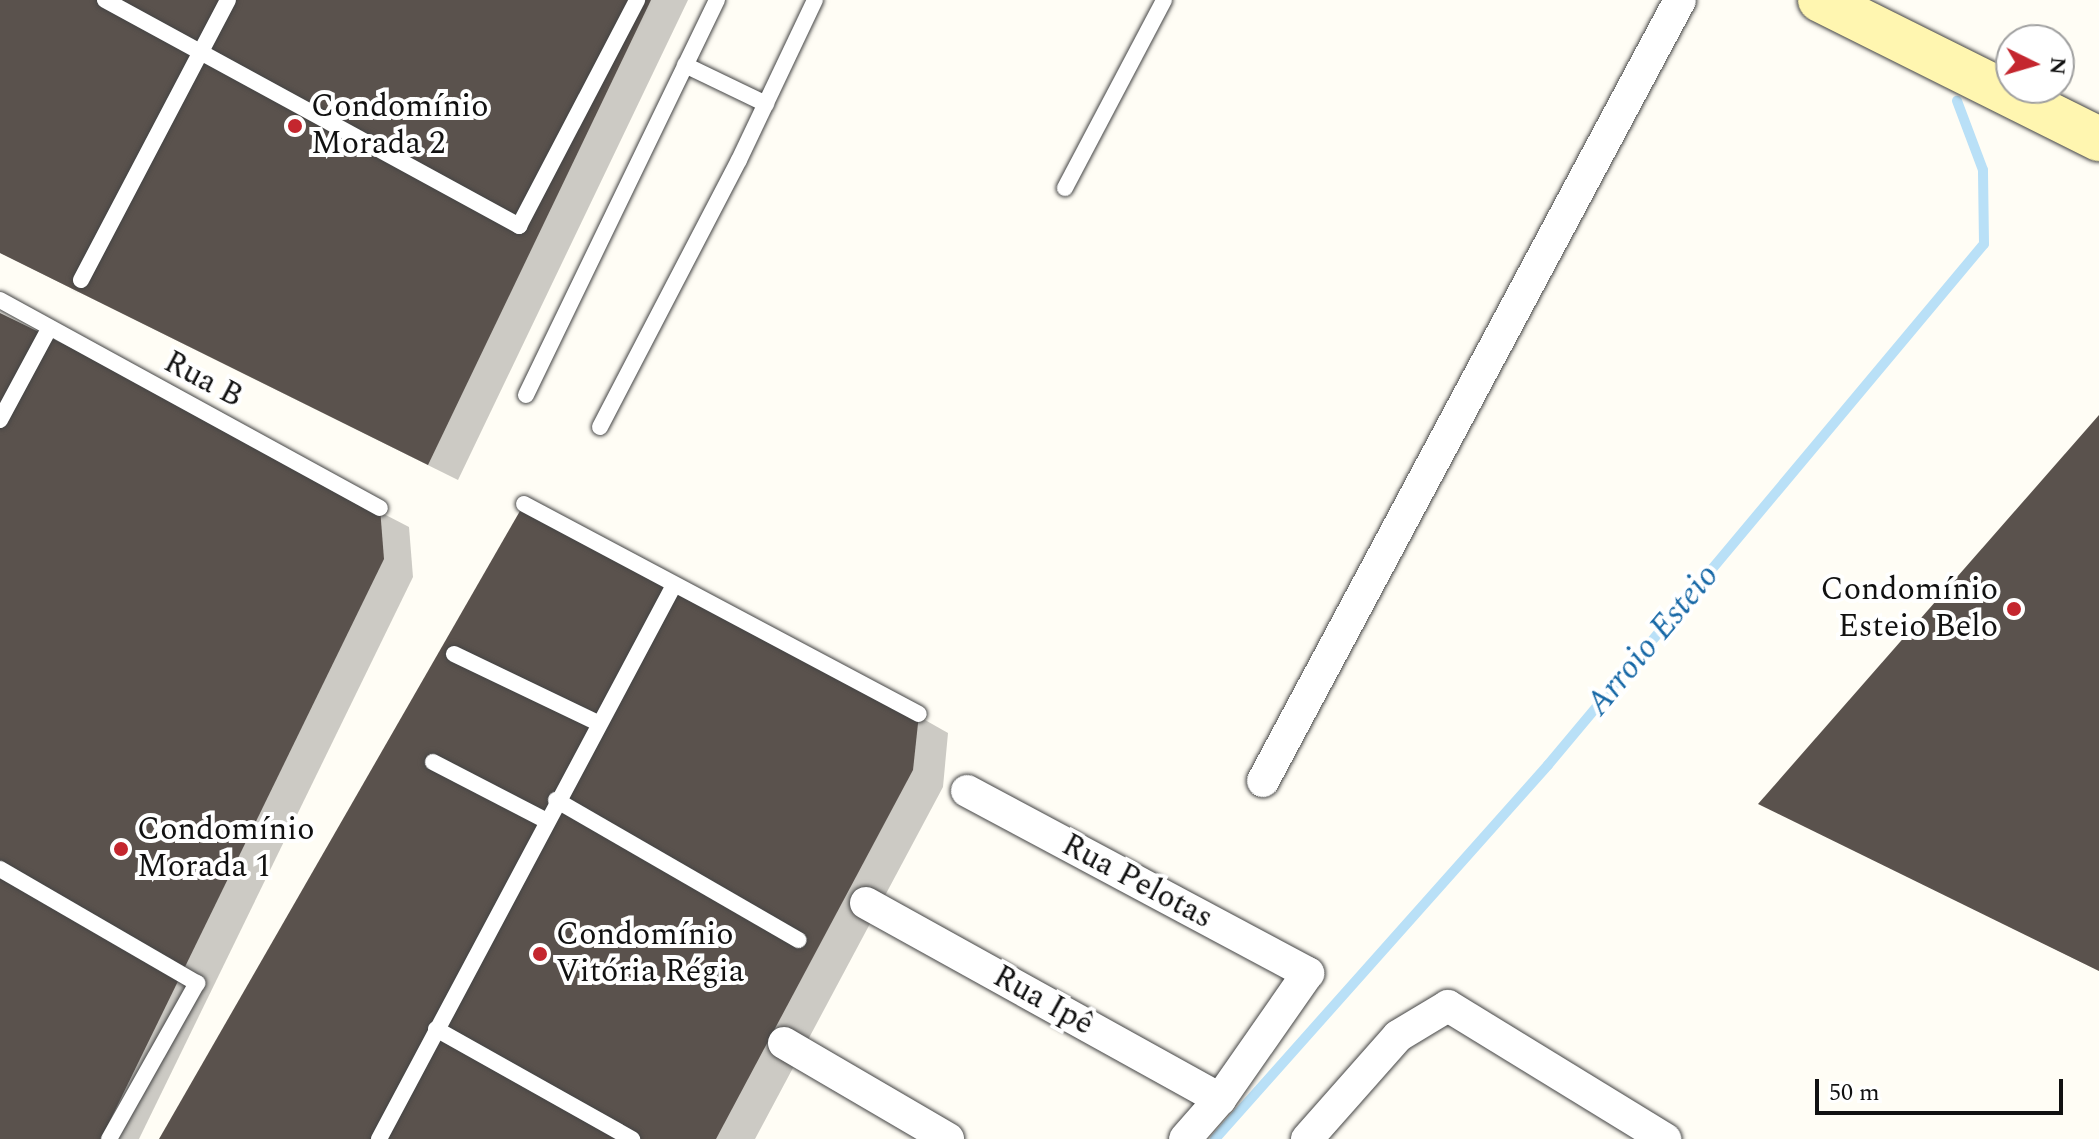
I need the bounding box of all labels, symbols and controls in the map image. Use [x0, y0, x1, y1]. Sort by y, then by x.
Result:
north arrow [1995, 24, 2075, 104]
text: N [2040, 56, 2075, 76]
place label: Condomínio Morada 2 [311, 89, 488, 164]
marker: Condomínio Morada 2 [286, 117, 304, 135]
street label: Rua B [157, 343, 249, 417]
water label: Arroio Esteio [1578, 556, 1728, 724]
place label: Condomínio Esteio Belo [1821, 572, 1998, 647]
marker: Condomínio Esteio Belo [2005, 600, 2023, 618]
place label: Condomínio Morada 1 [137, 812, 314, 887]
street label: Rua Pelotas [1055, 826, 1219, 938]
marker: Condomínio Morada 1 [112, 840, 130, 858]
place label: Condomínio Vitória Régia [556, 917, 744, 992]
marker: Condomínio Vitória Régia [531, 945, 549, 963]
street label: Rua Ipê [986, 958, 1100, 1044]
scale bar [1819, 1063, 2067, 1113]
text: 50 m [1829, 1075, 1880, 1111]

